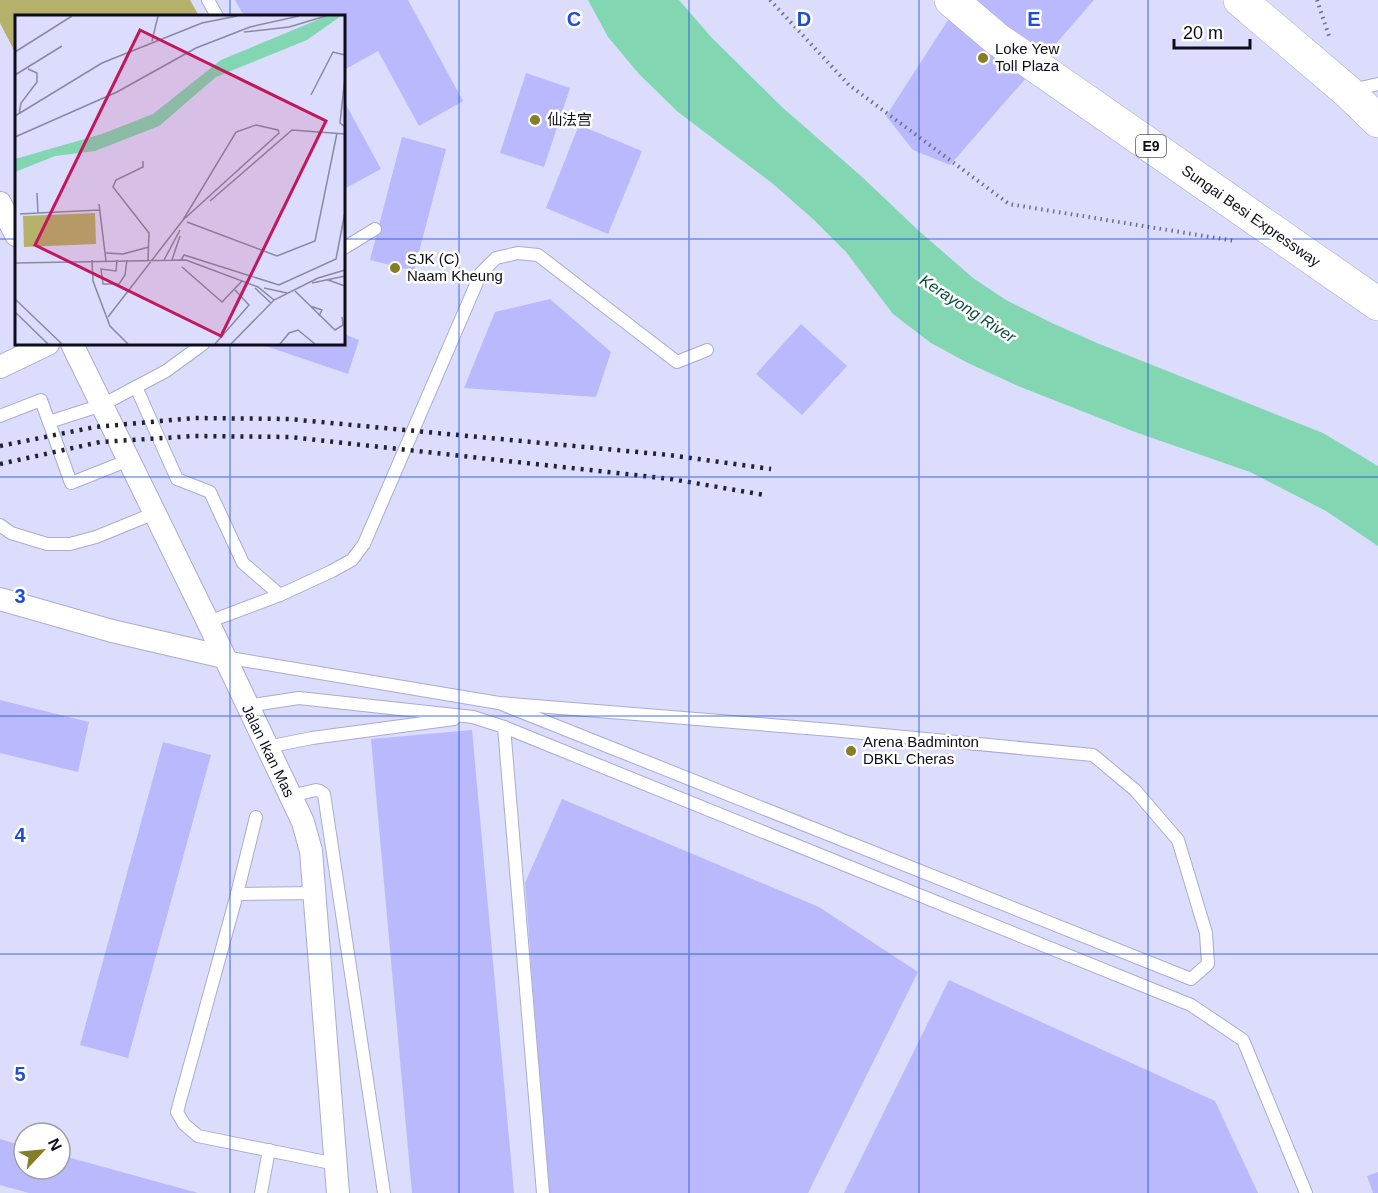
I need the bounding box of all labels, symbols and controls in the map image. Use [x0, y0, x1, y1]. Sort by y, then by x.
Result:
text: C [567, 8, 581, 30]
text: D [797, 8, 811, 30]
text: E [1027, 8, 1041, 30]
scale bar [1174, 12, 1250, 50]
inset map [15, 15, 345, 345]
text: 20 m [1183, 23, 1223, 43]
place label: Loke Yew Toll Plaza [995, 40, 1060, 74]
marker: Loke Yew Toll Plaza [976, 51, 990, 65]
place label: 仙法宫 [547, 111, 592, 128]
marker: 仙法宫 [528, 113, 542, 127]
road number: E9 [1136, 135, 1166, 157]
street label: Sungai Besi Expressway [1179, 161, 1324, 270]
place label: SJK (C) Naam Kheung [407, 250, 503, 284]
marker: SJK (C) Naam Kheung [388, 261, 402, 275]
water label: Kerayong River [917, 271, 1019, 346]
text: 3 [14, 585, 26, 607]
street label: Jalan Ikan Mas [239, 702, 298, 800]
place label: Arena Badminton DBKL Cheras [863, 733, 979, 767]
marker: Arena Badminton DBKL Cheras [844, 744, 858, 758]
text: 4 [14, 824, 26, 846]
text: 5 [14, 1063, 26, 1085]
north arrow [12, 1121, 72, 1181]
text: N [45, 1136, 65, 1154]

